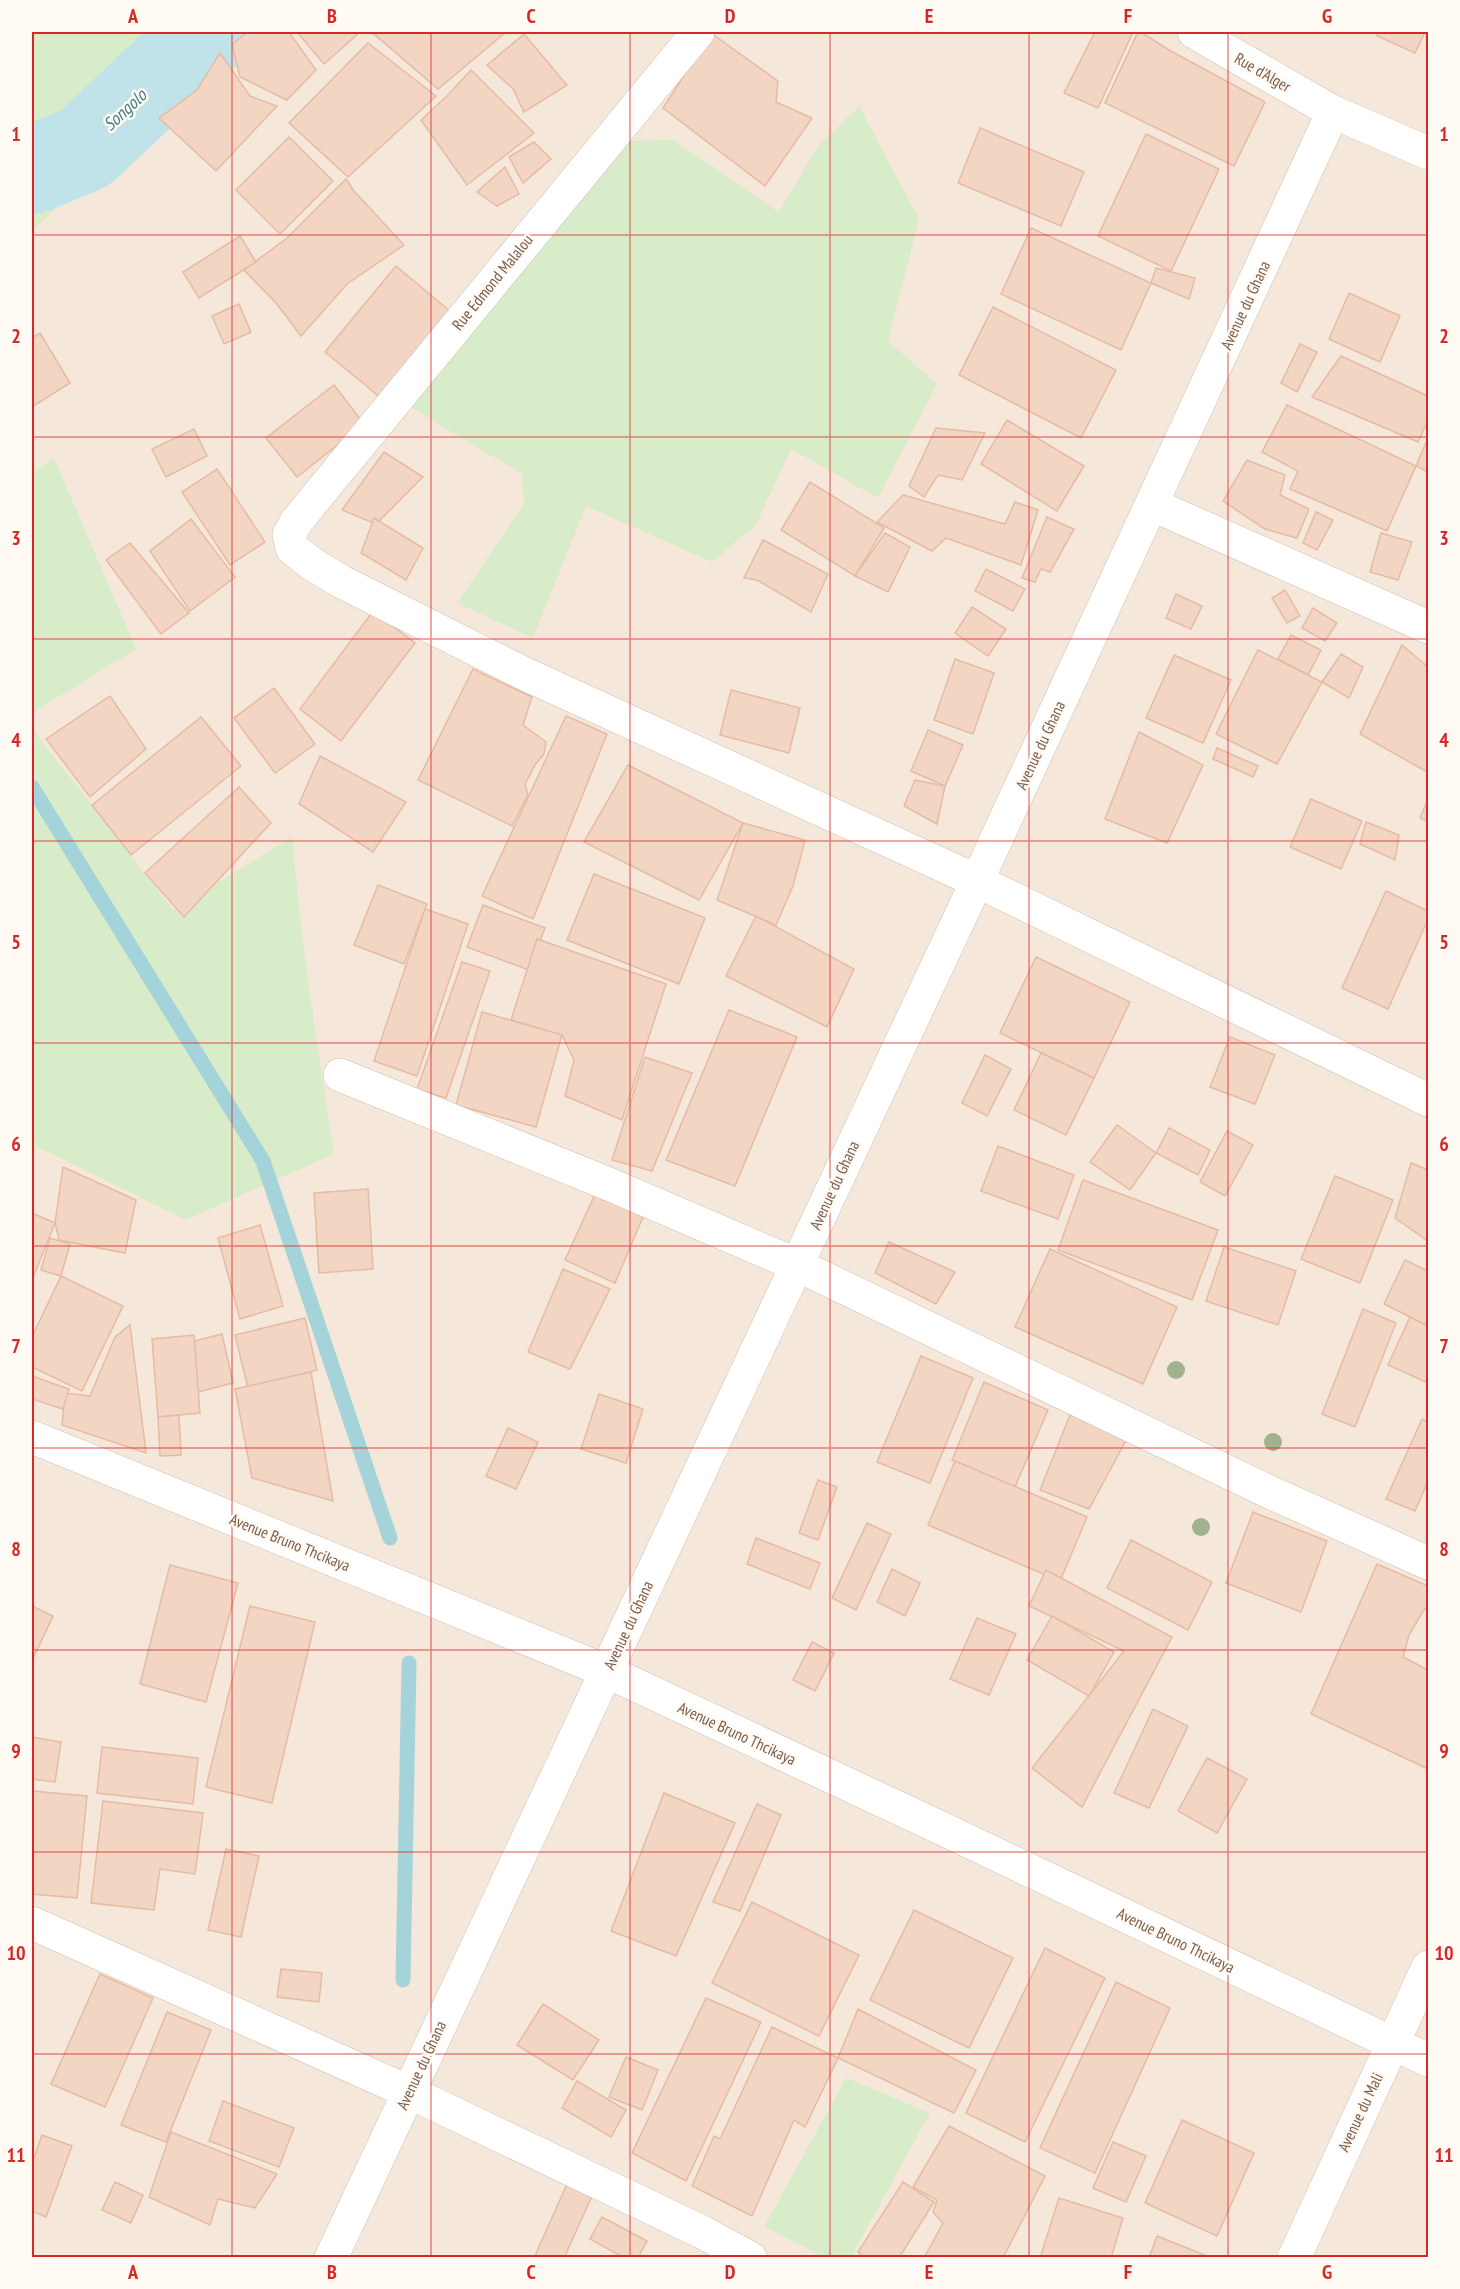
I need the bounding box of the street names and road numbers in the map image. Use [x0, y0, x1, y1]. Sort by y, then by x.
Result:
street label: Rue d'Alger [1231, 48, 1295, 96]
street label: Rue Edmond Malalou [447, 230, 537, 334]
street label: Avenue du Ghana [1216, 257, 1274, 353]
street label: Avenue du Ghana [1011, 697, 1069, 793]
street label: Avenue du Ghana [805, 1137, 863, 1233]
street label: Avenue Bruno Thcikaya [227, 1509, 353, 1575]
street label: Avenue du Ghana [599, 1577, 657, 1673]
street label: Avenue Bruno Thcikaya [675, 1697, 799, 1769]
street label: Avenue Bruno Thcikaya [1114, 1903, 1238, 1977]
street label: Avenue du Ghana [392, 2017, 450, 2113]
street label: Avenue du Mali [1333, 2069, 1387, 2155]

